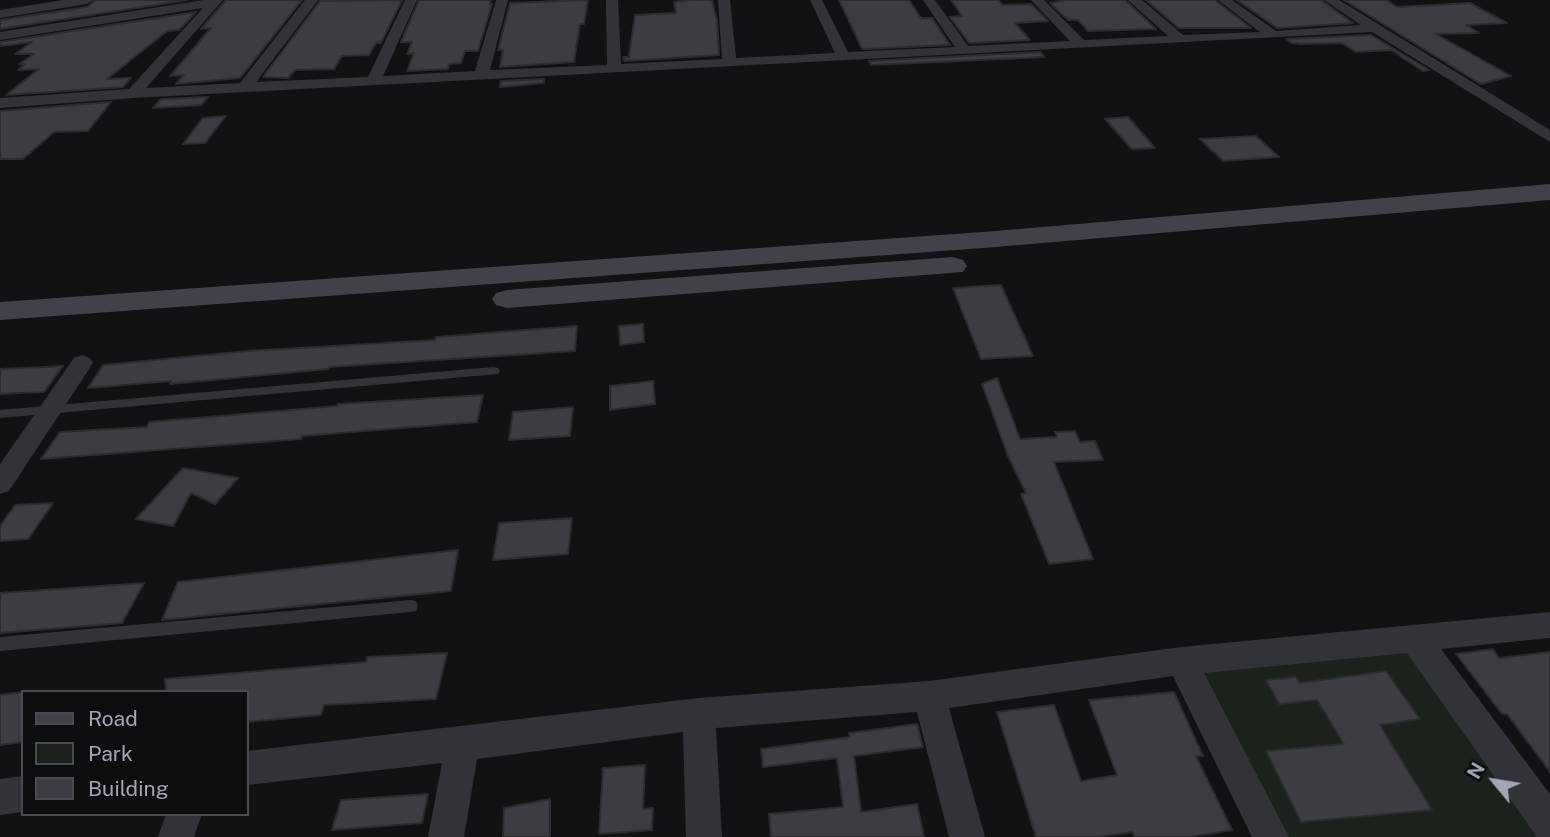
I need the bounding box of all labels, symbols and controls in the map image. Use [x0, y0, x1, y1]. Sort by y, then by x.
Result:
legend [21, 690, 248, 816]
text: Road [88, 706, 138, 731]
text: Park [88, 741, 133, 766]
north arrow [1459, 746, 1529, 816]
text: N [1463, 759, 1489, 782]
text: Building [88, 776, 169, 801]

